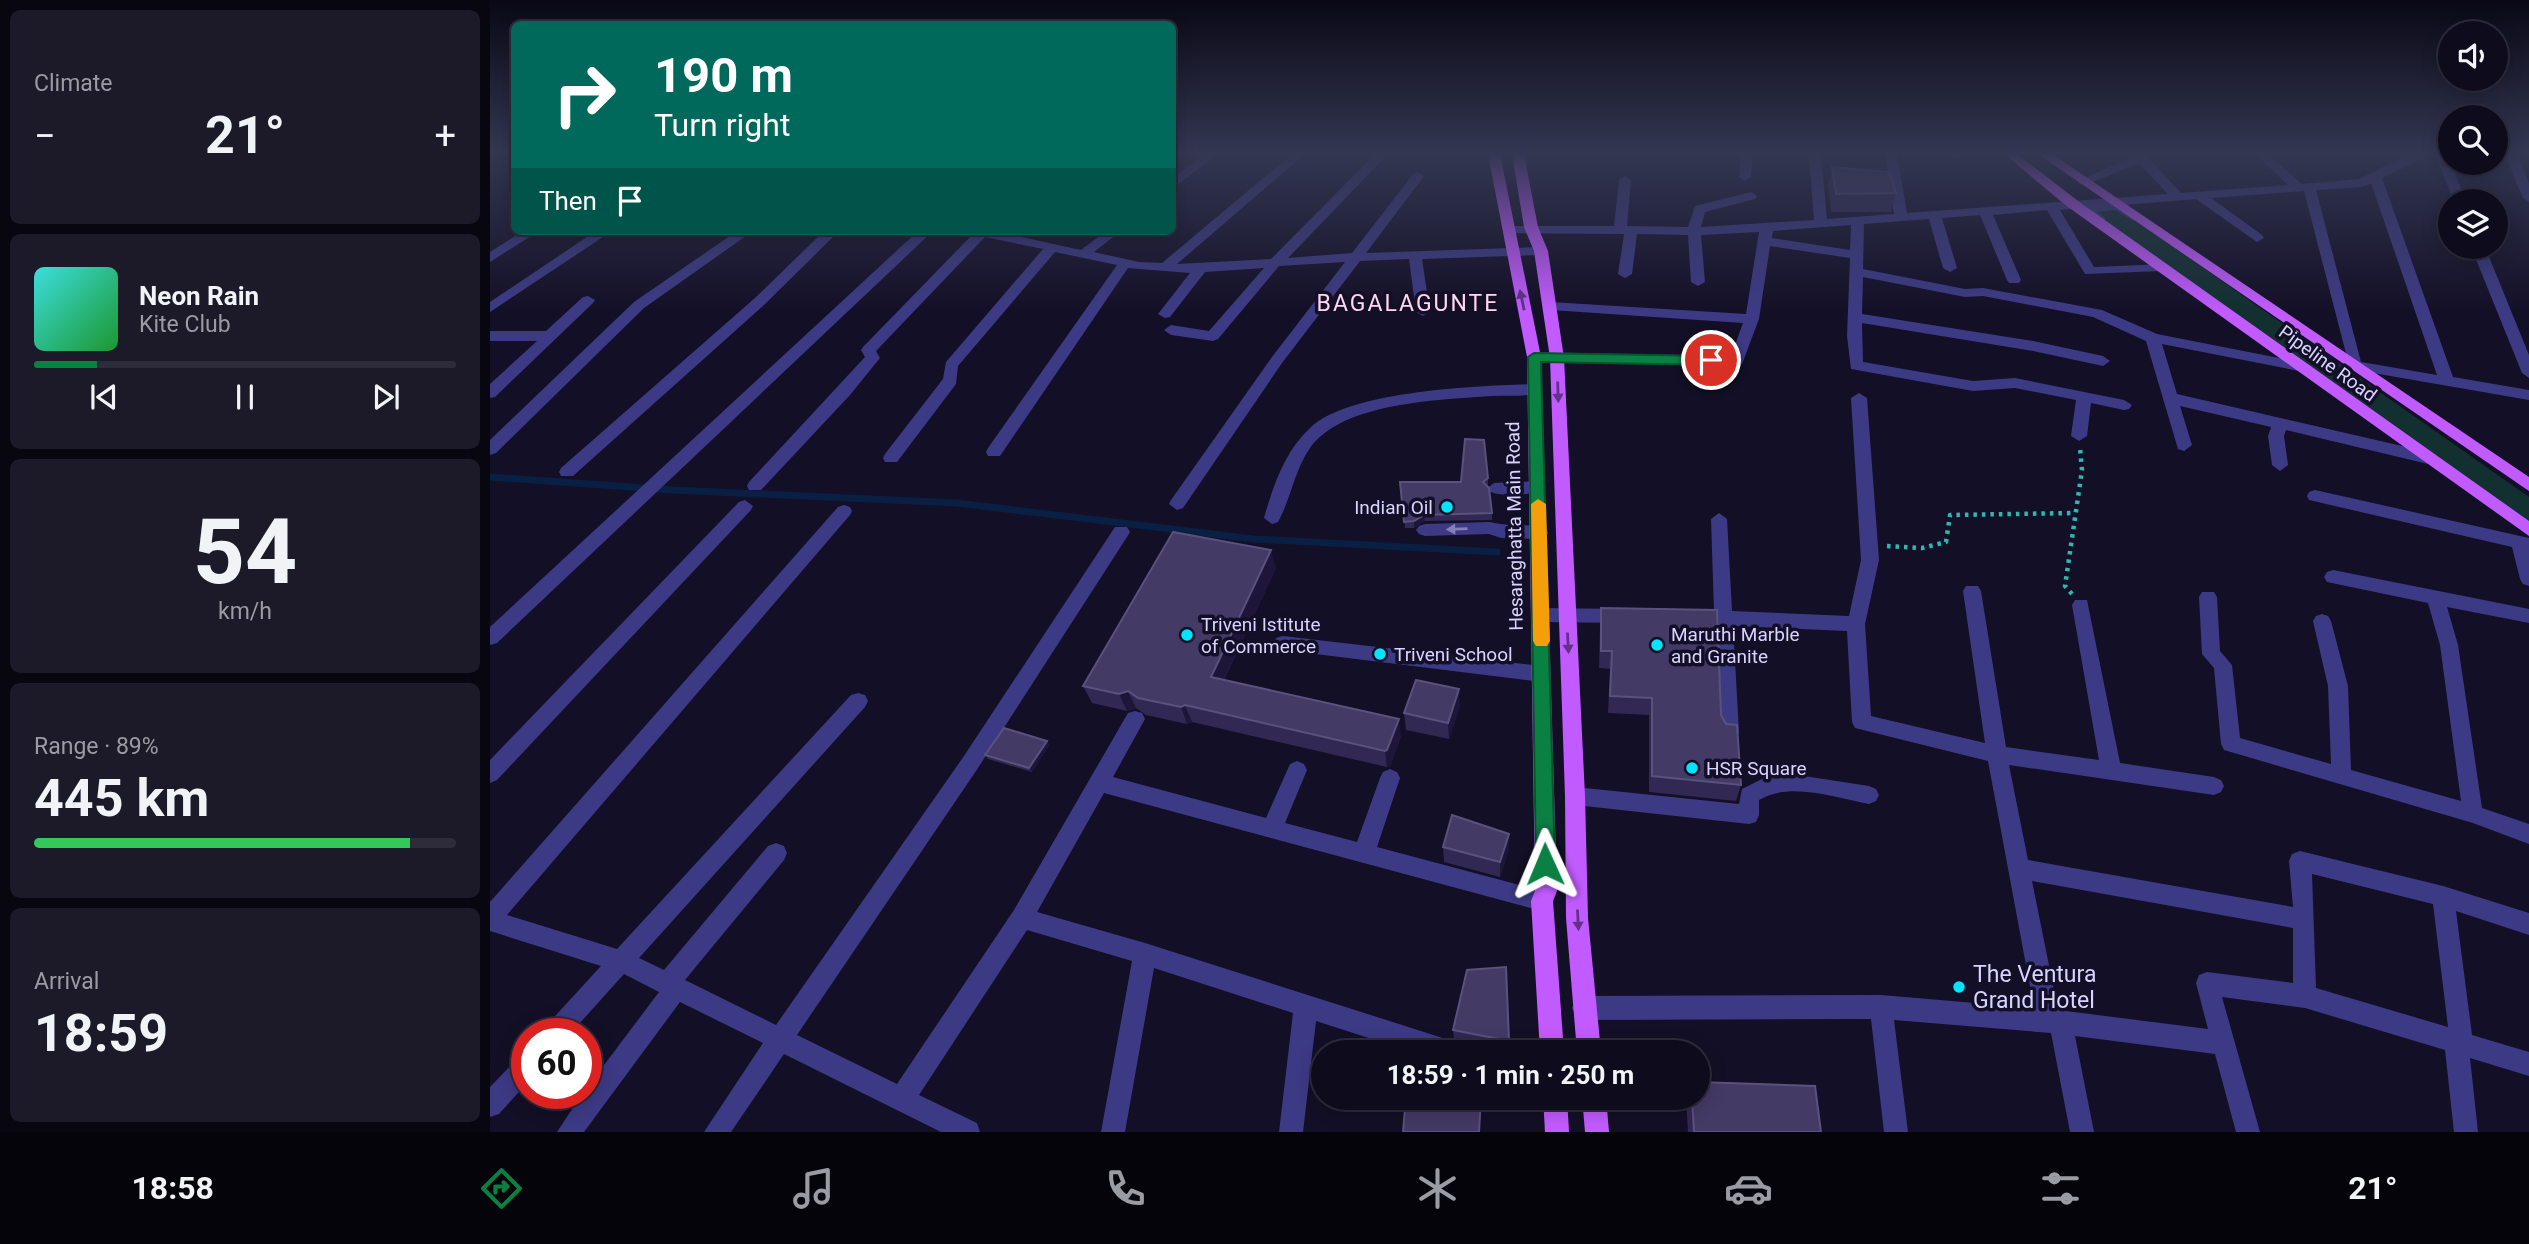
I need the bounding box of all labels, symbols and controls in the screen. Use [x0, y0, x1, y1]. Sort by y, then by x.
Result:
map controls [2438, 21, 2508, 259]
button: sound [2438, 21, 2508, 91]
text: 190 m [654, 47, 793, 104]
icon: right [539, 49, 630, 140]
text: Climate [34, 70, 113, 97]
text: 21° [205, 105, 285, 166]
button: search [2438, 105, 2508, 175]
text: Turn right [654, 106, 790, 144]
text: − [34, 114, 56, 158]
text: + [434, 114, 456, 158]
icon: arrive [611, 182, 649, 220]
text: Then [539, 186, 597, 216]
button: layers [2438, 189, 2508, 259]
text: Neon Rain [139, 281, 259, 311]
one-way arrow [1517, 289, 1528, 311]
district label: BAGALAGUNTE [1317, 290, 1499, 317]
text: Kite Club [139, 311, 231, 338]
street label: Pipeline Road [2274, 320, 2381, 407]
pin [1681, 330, 1741, 390]
icon: arrive [1692, 341, 1730, 379]
icon: previous [85, 378, 123, 416]
icon: pause [226, 378, 264, 416]
icon: next [367, 378, 405, 416]
one-way arrow [1553, 381, 1564, 403]
street label: Hesaraghatta Main Road [1501, 421, 1528, 631]
place label: Indian Oil [1354, 496, 1433, 519]
text: 54 [193, 499, 297, 605]
marker: Indian Oil [1439, 499, 1455, 515]
one-way arrow [1446, 524, 1468, 535]
text: km/h [218, 598, 272, 625]
place label: Triveni Istitute of Commerce [1201, 613, 1320, 658]
place label: Maruthi Marble and Granite [1671, 623, 1800, 668]
marker: Triveni Istitute of Commerce [1179, 627, 1195, 643]
one-way arrow [1563, 633, 1574, 655]
marker: Maruthi Marble and Granite [1649, 637, 1665, 653]
place label: Triveni School [1394, 643, 1513, 666]
marker: Triveni School [1372, 646, 1388, 662]
text: Range · 89% [34, 733, 159, 760]
place label: HSR Square [1706, 757, 1806, 780]
marker: HSR Square [1684, 760, 1700, 776]
text: 445 km [34, 768, 209, 829]
position arrow [1508, 827, 1582, 901]
one-way arrow [1572, 909, 1583, 931]
place label: The Ventura Grand Hotel [1973, 961, 2096, 1014]
text: Arrival [34, 968, 99, 995]
marker: The Ventura Grand Hotel [1951, 979, 1967, 995]
text: 18:59 [34, 1003, 168, 1064]
speed limit sign: 60 [511, 1018, 602, 1109]
text: 18:59 · 1 min · 250 m [1387, 1060, 1634, 1090]
icon: directions [477, 1164, 526, 1213]
icon: music [789, 1164, 838, 1213]
icon: phone [1101, 1164, 1150, 1213]
icon: climate [1413, 1164, 1462, 1213]
icon: car [1724, 1164, 1773, 1213]
icon: filters [2036, 1164, 2085, 1213]
text: 18:58 [131, 1169, 214, 1207]
text: 21° [2348, 1169, 2397, 1207]

